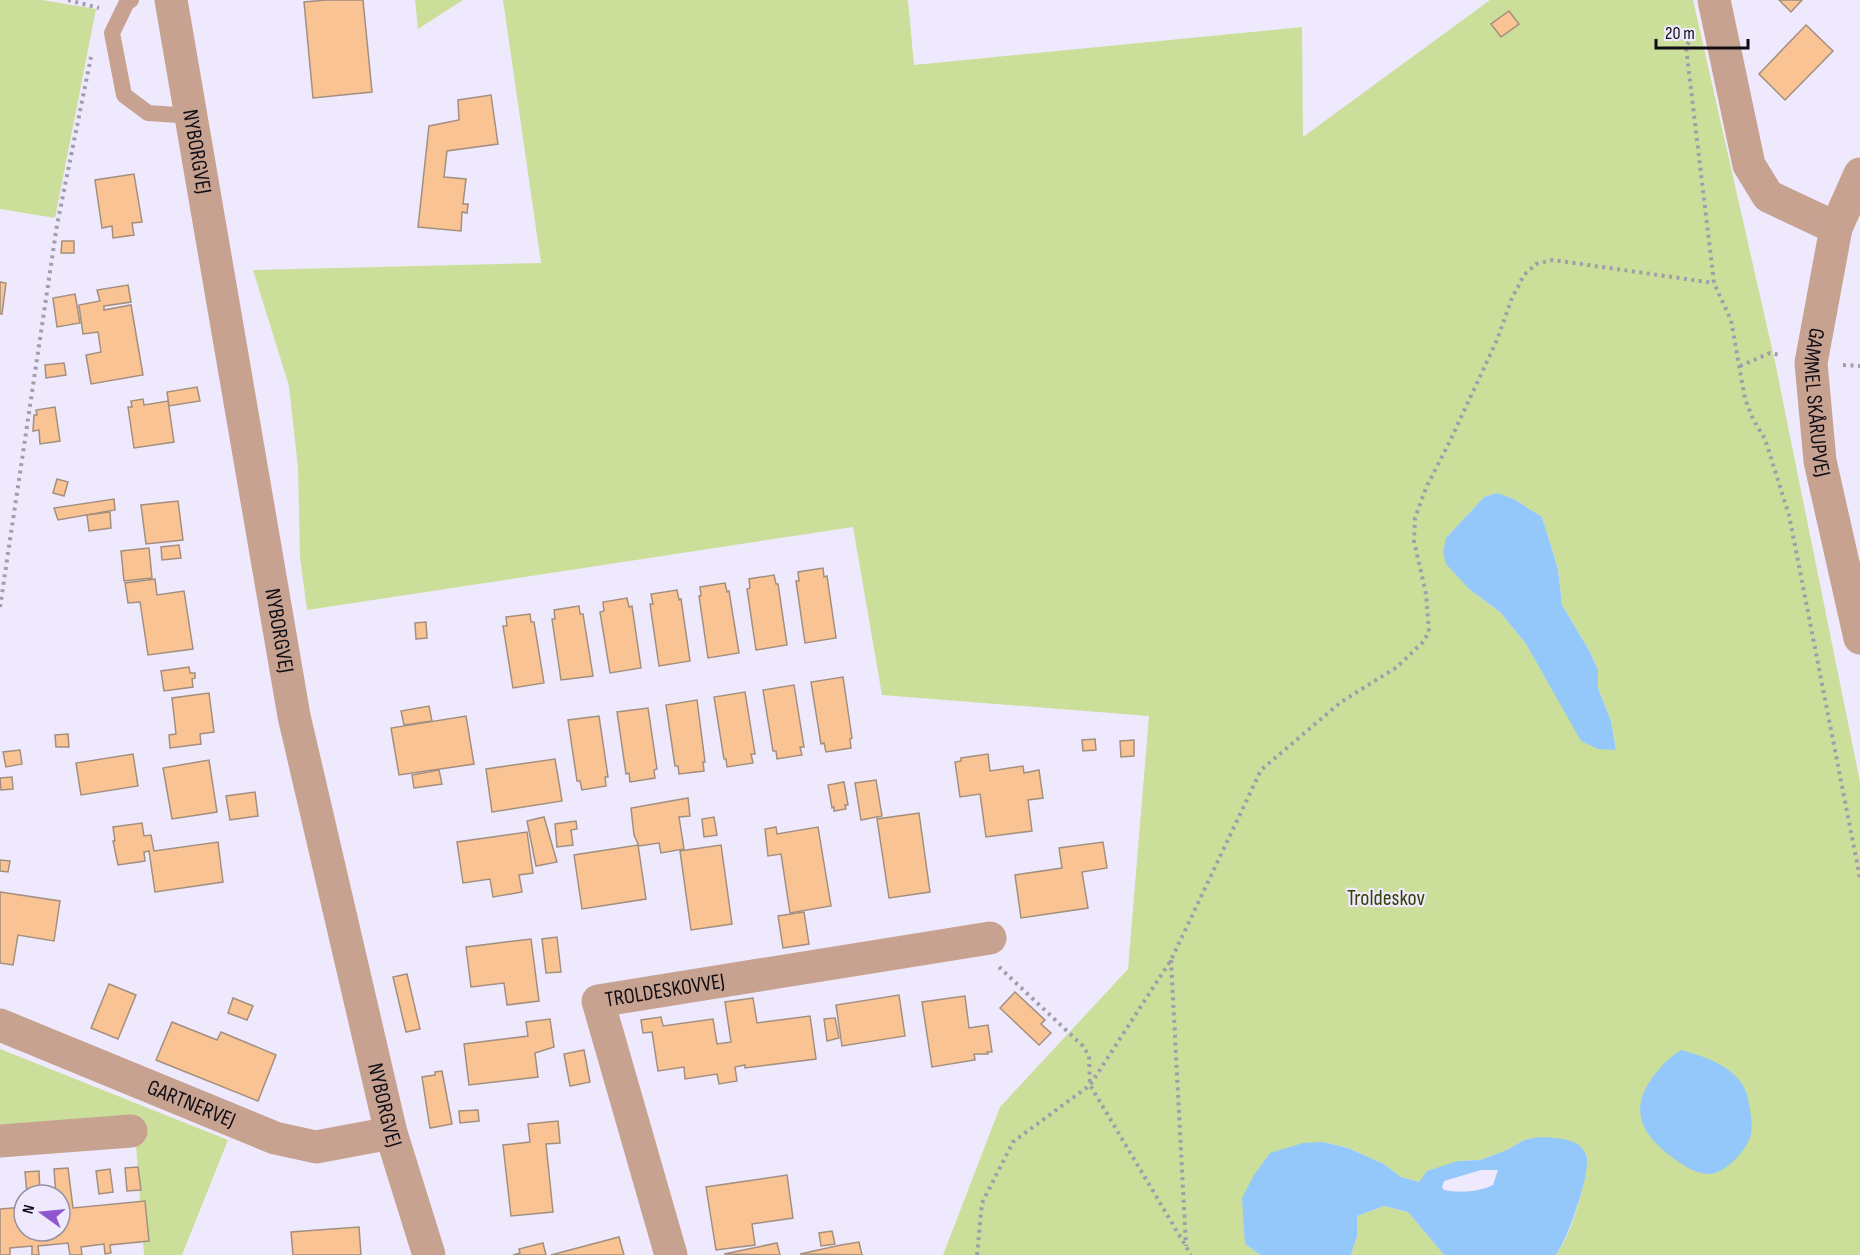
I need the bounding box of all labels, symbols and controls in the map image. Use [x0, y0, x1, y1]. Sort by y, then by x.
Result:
scale bar [1656, 12, 1748, 50]
text: 20 m [1665, 23, 1695, 44]
street label: NYBORGVEJ [177, 107, 218, 196]
street label: GAMMEL SKÅRUPVEJ [1797, 326, 1837, 480]
street label: NYBORGVEJ [259, 586, 300, 675]
park label: Troldeskov [1347, 885, 1425, 912]
street label: TROLDESKOVVEJ [603, 967, 727, 1013]
street label: NYBORGVEJ [362, 1060, 408, 1150]
street label: GARTNERVEJ [143, 1074, 240, 1134]
north arrow [12, 1183, 72, 1243]
text: N [19, 1203, 39, 1216]

